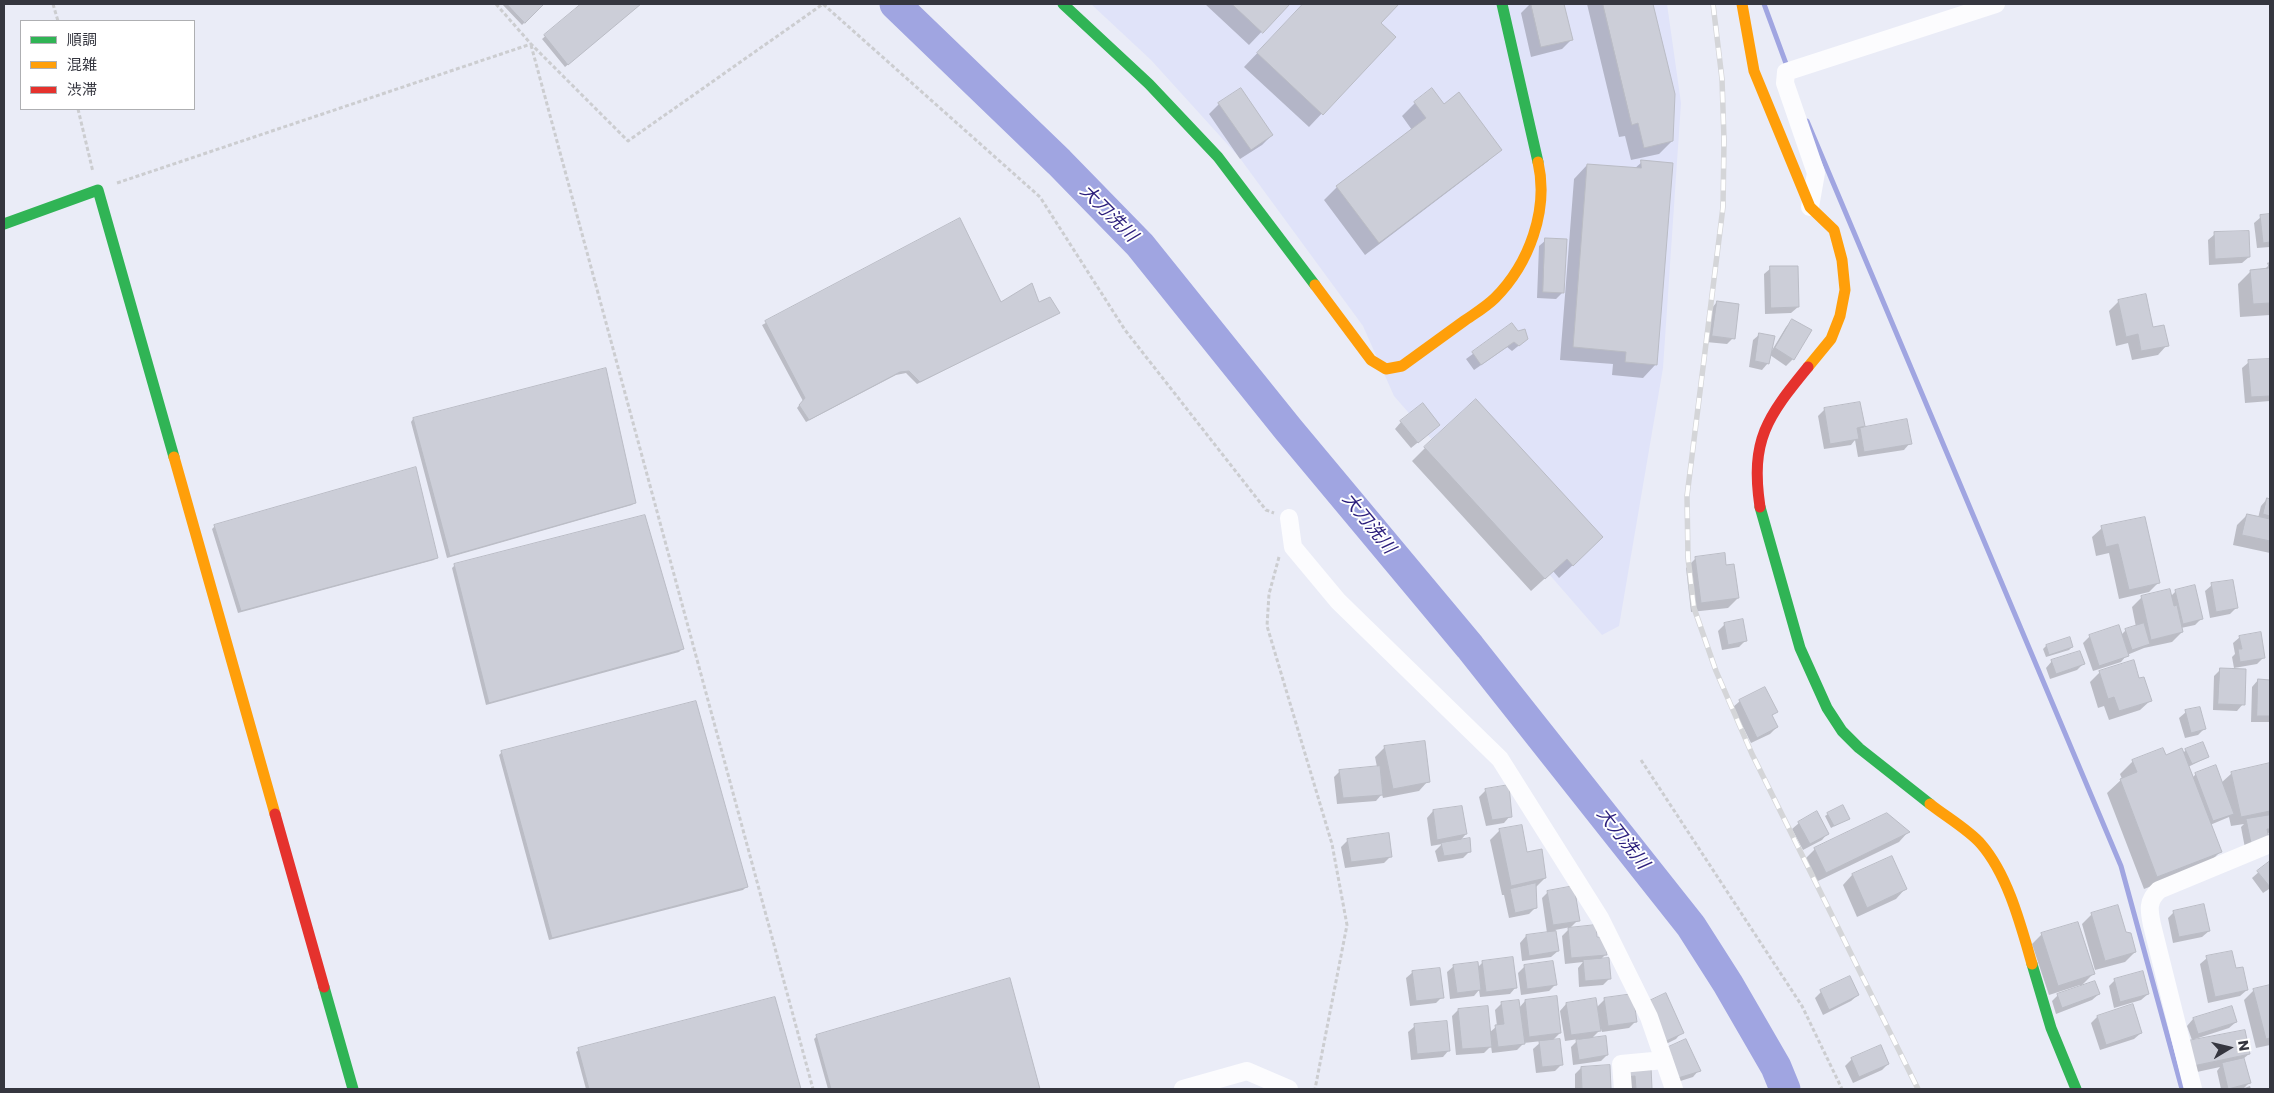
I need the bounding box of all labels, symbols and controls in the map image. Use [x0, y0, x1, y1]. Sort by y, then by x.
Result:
legend [20, 20, 195, 110]
text: 順調 [67, 29, 97, 50]
text: 混雑 [67, 54, 97, 75]
text: 渋滞 [67, 79, 97, 100]
water label: 大刀洗川 [1075, 181, 1141, 247]
water label: 大刀洗川 [1337, 489, 1399, 559]
water label: 大刀洗川 [1591, 804, 1653, 874]
north arrow [2204, 1023, 2254, 1073]
text: N [2233, 1039, 2255, 1052]

